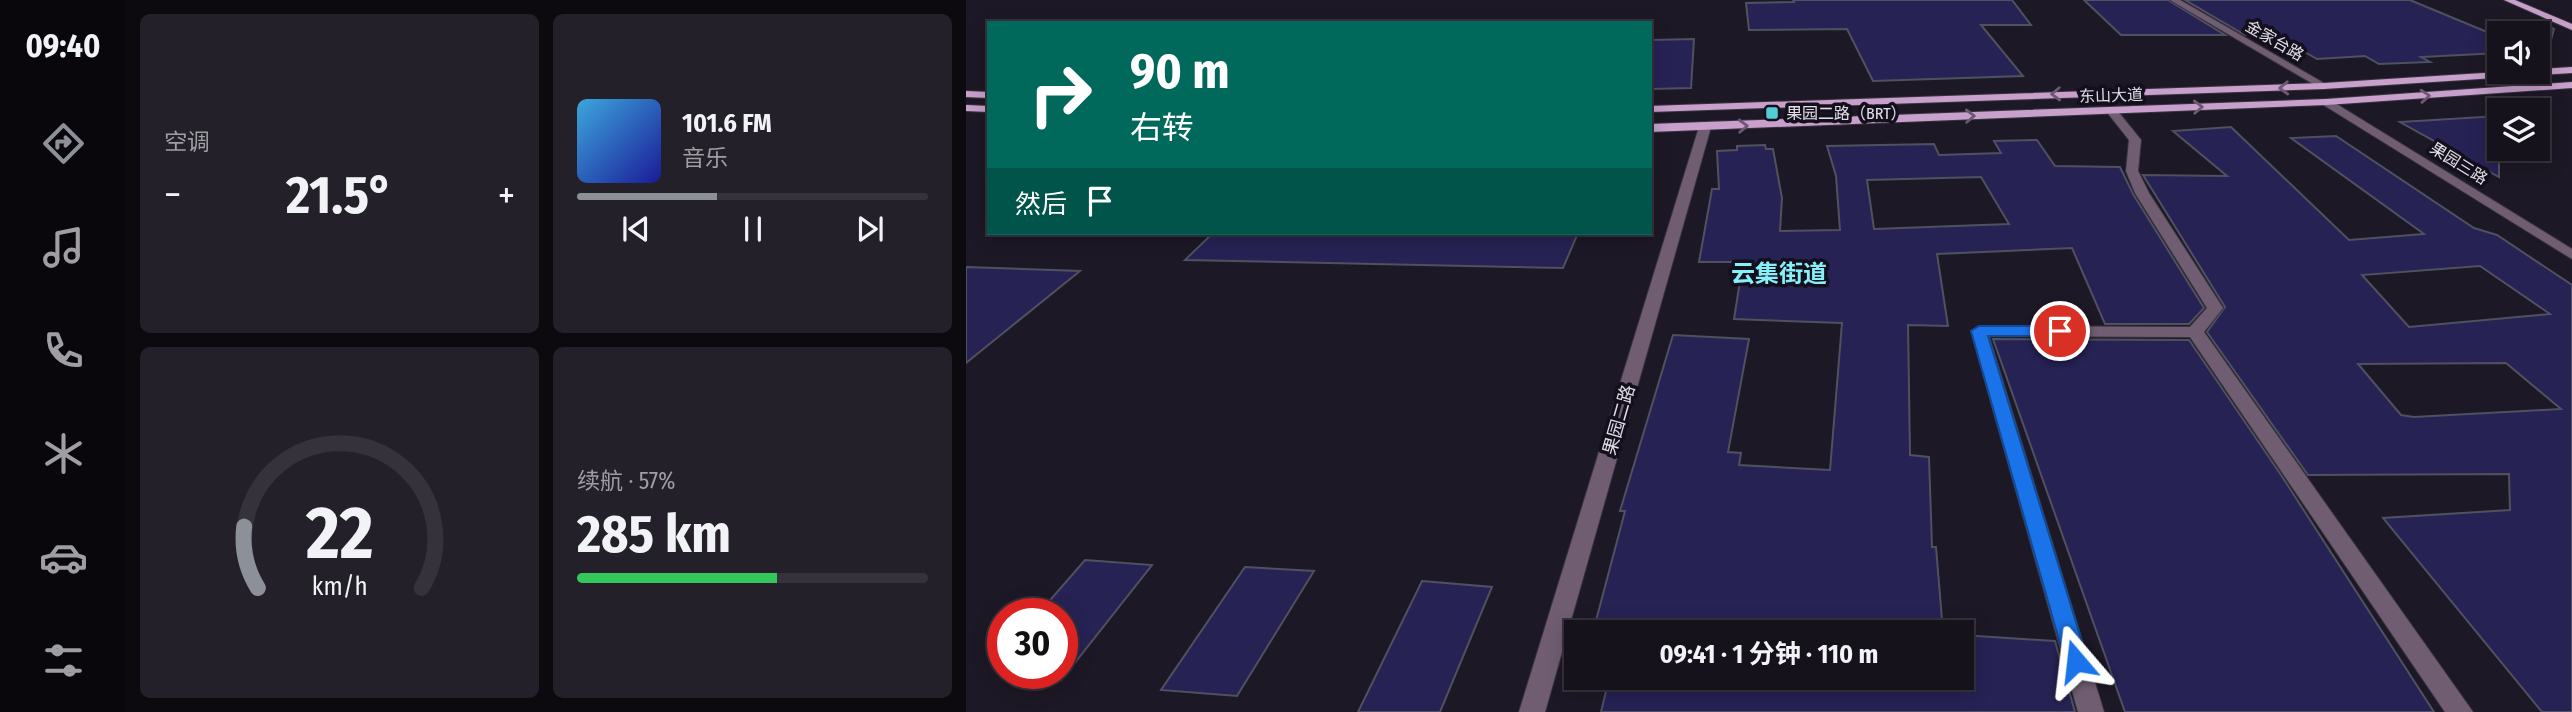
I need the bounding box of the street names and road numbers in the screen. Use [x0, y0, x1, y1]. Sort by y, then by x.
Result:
street label: 金家台路 [2242, 16, 2307, 65]
street label: 东山大道 [2079, 85, 2143, 106]
street label: 果园三路 [2427, 138, 2491, 188]
street label: 果园二路 [1599, 382, 1639, 458]

